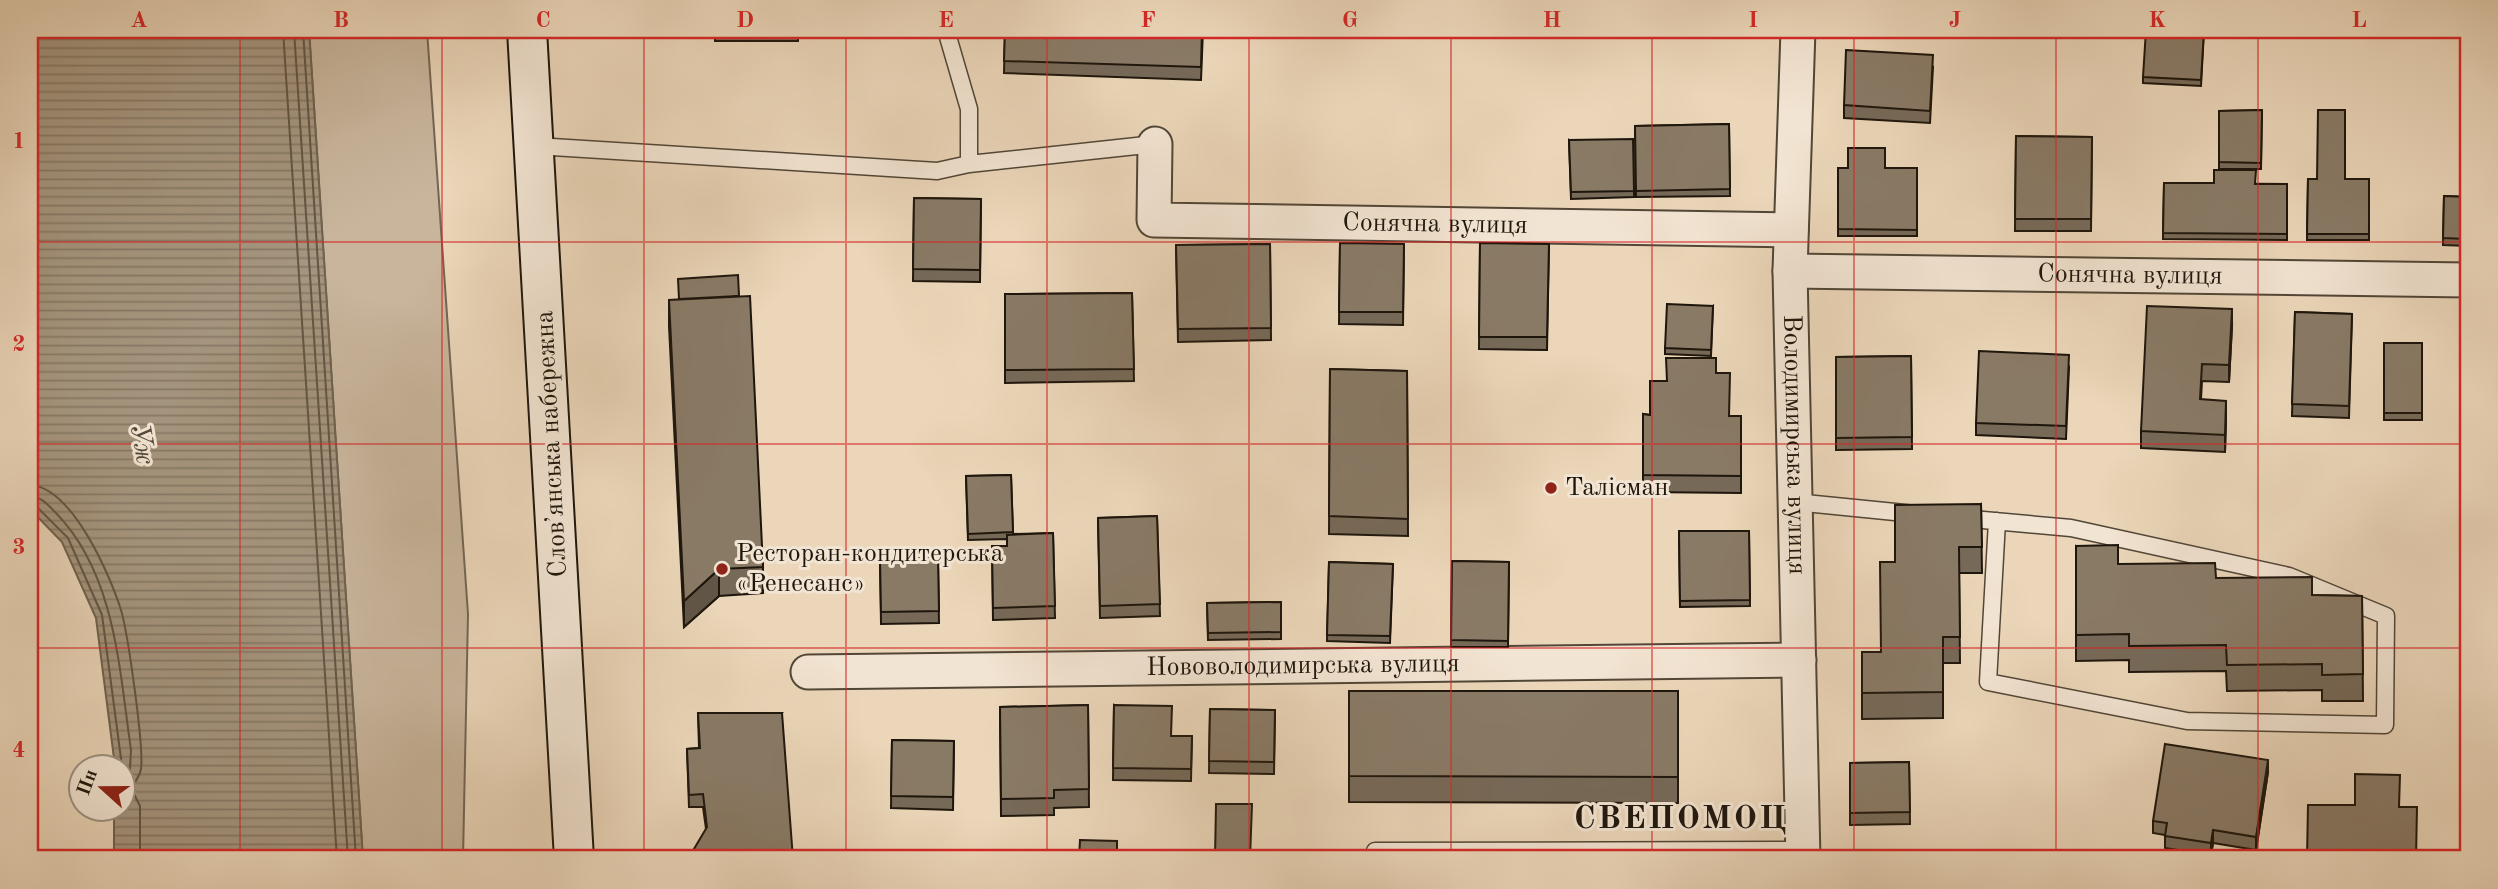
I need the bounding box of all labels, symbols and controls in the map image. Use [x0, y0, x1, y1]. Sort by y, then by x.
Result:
text: A [130, 9, 148, 32]
text: B [333, 9, 349, 32]
text: C [535, 9, 551, 32]
text: D [736, 9, 754, 32]
text: E [938, 9, 954, 32]
text: F [1140, 9, 1156, 32]
text: G [1342, 9, 1358, 32]
text: H [1543, 9, 1561, 32]
text: I [1748, 9, 1758, 32]
text: J [1949, 9, 1961, 32]
text: K [2148, 9, 2166, 32]
text: L [2351, 9, 2367, 32]
text: 1 [12, 130, 26, 153]
street label: Сонячна вулиця [1342, 210, 1528, 239]
street label: Сонячна вулиця [2037, 261, 2223, 290]
street label: Словʼянська набережна [532, 310, 572, 578]
street label: Володимирська вулиця [1778, 314, 1810, 575]
text: 2 [12, 333, 26, 356]
water label: Уж [124, 421, 158, 467]
place label: Талісман [1565, 475, 1669, 501]
marker: Талісман [1543, 480, 1559, 496]
text: 3 [12, 536, 26, 559]
place label: Ресторан-кондитерська «Ренесанс» [736, 541, 1004, 597]
marker: Ресторан-кондитерська «Ренесанс» [714, 561, 730, 577]
street label: Нововолодимирська вулиця [1146, 651, 1460, 681]
text: 4 [12, 739, 26, 762]
north arrow [66, 752, 136, 822]
text: Пн [75, 767, 102, 798]
district label: СВЕПОМОЦ [1574, 803, 1788, 836]

